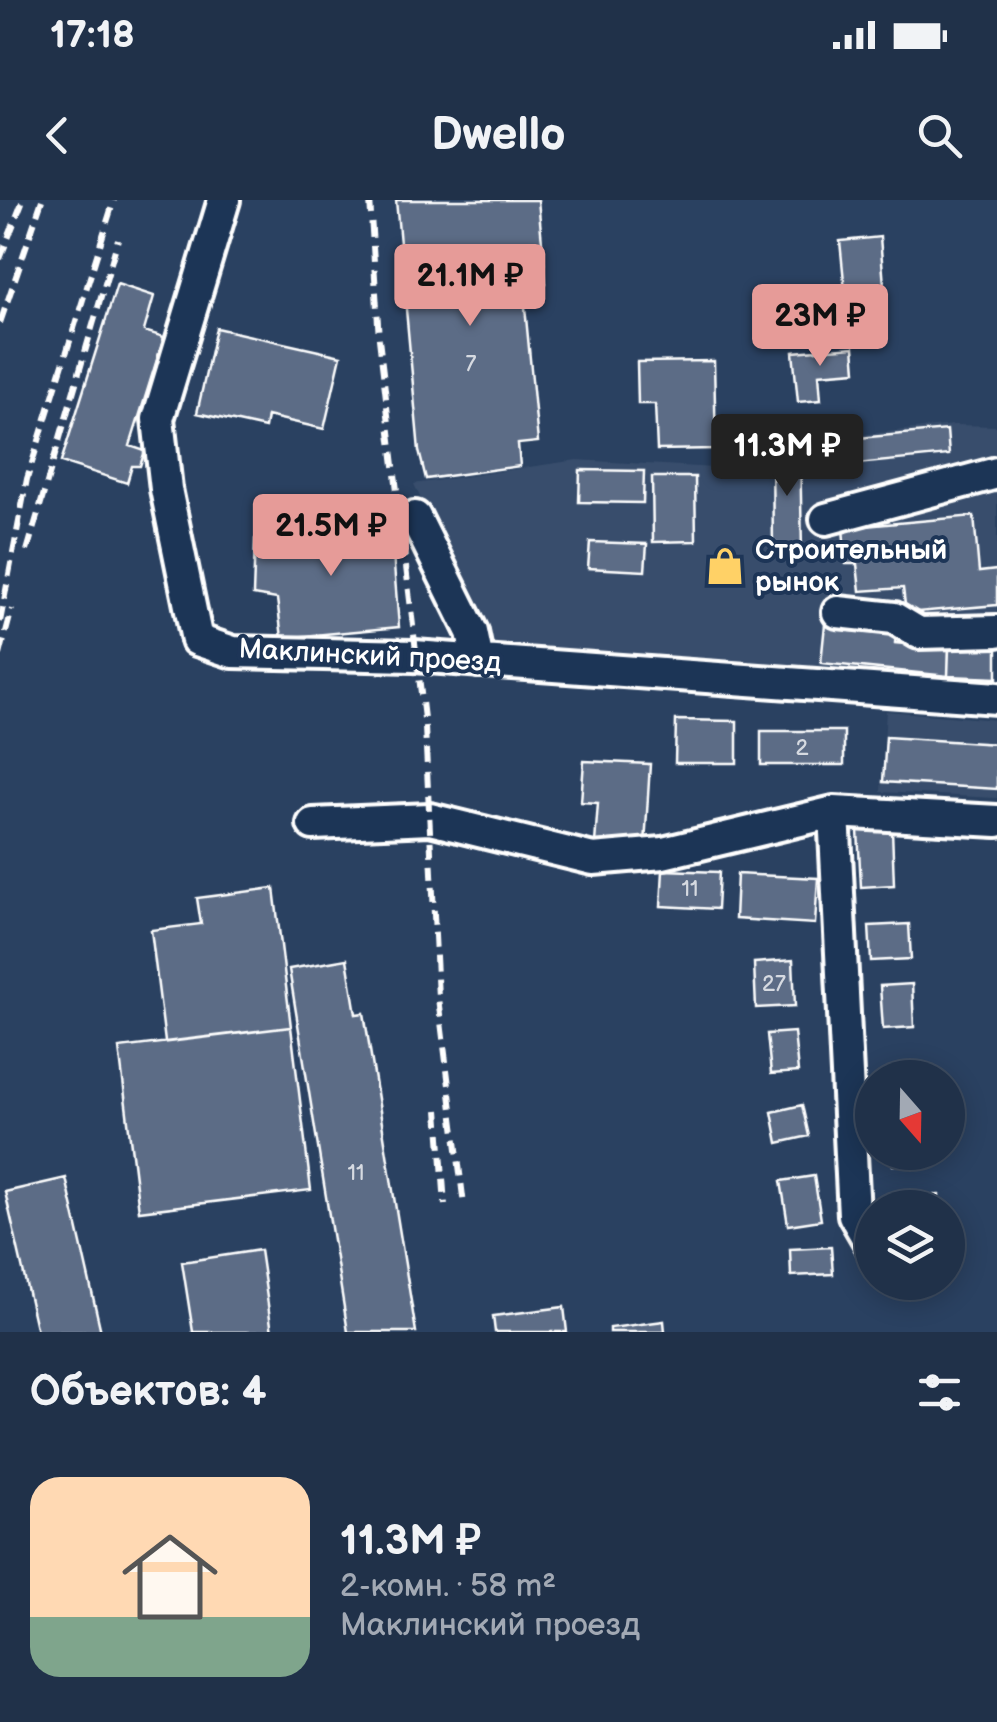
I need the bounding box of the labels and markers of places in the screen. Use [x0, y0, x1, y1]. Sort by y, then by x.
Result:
pin: 21.1M ₽ [378, 244, 562, 329]
pin: 23M ₽ [750, 284, 890, 369]
pin: 11.3M ₽ [695, 414, 879, 499]
pin: 21.5M ₽ [239, 494, 423, 579]
place label: Строительный рынок [755, 534, 947, 599]
shop icon: Строительный рынок [704, 545, 746, 587]

